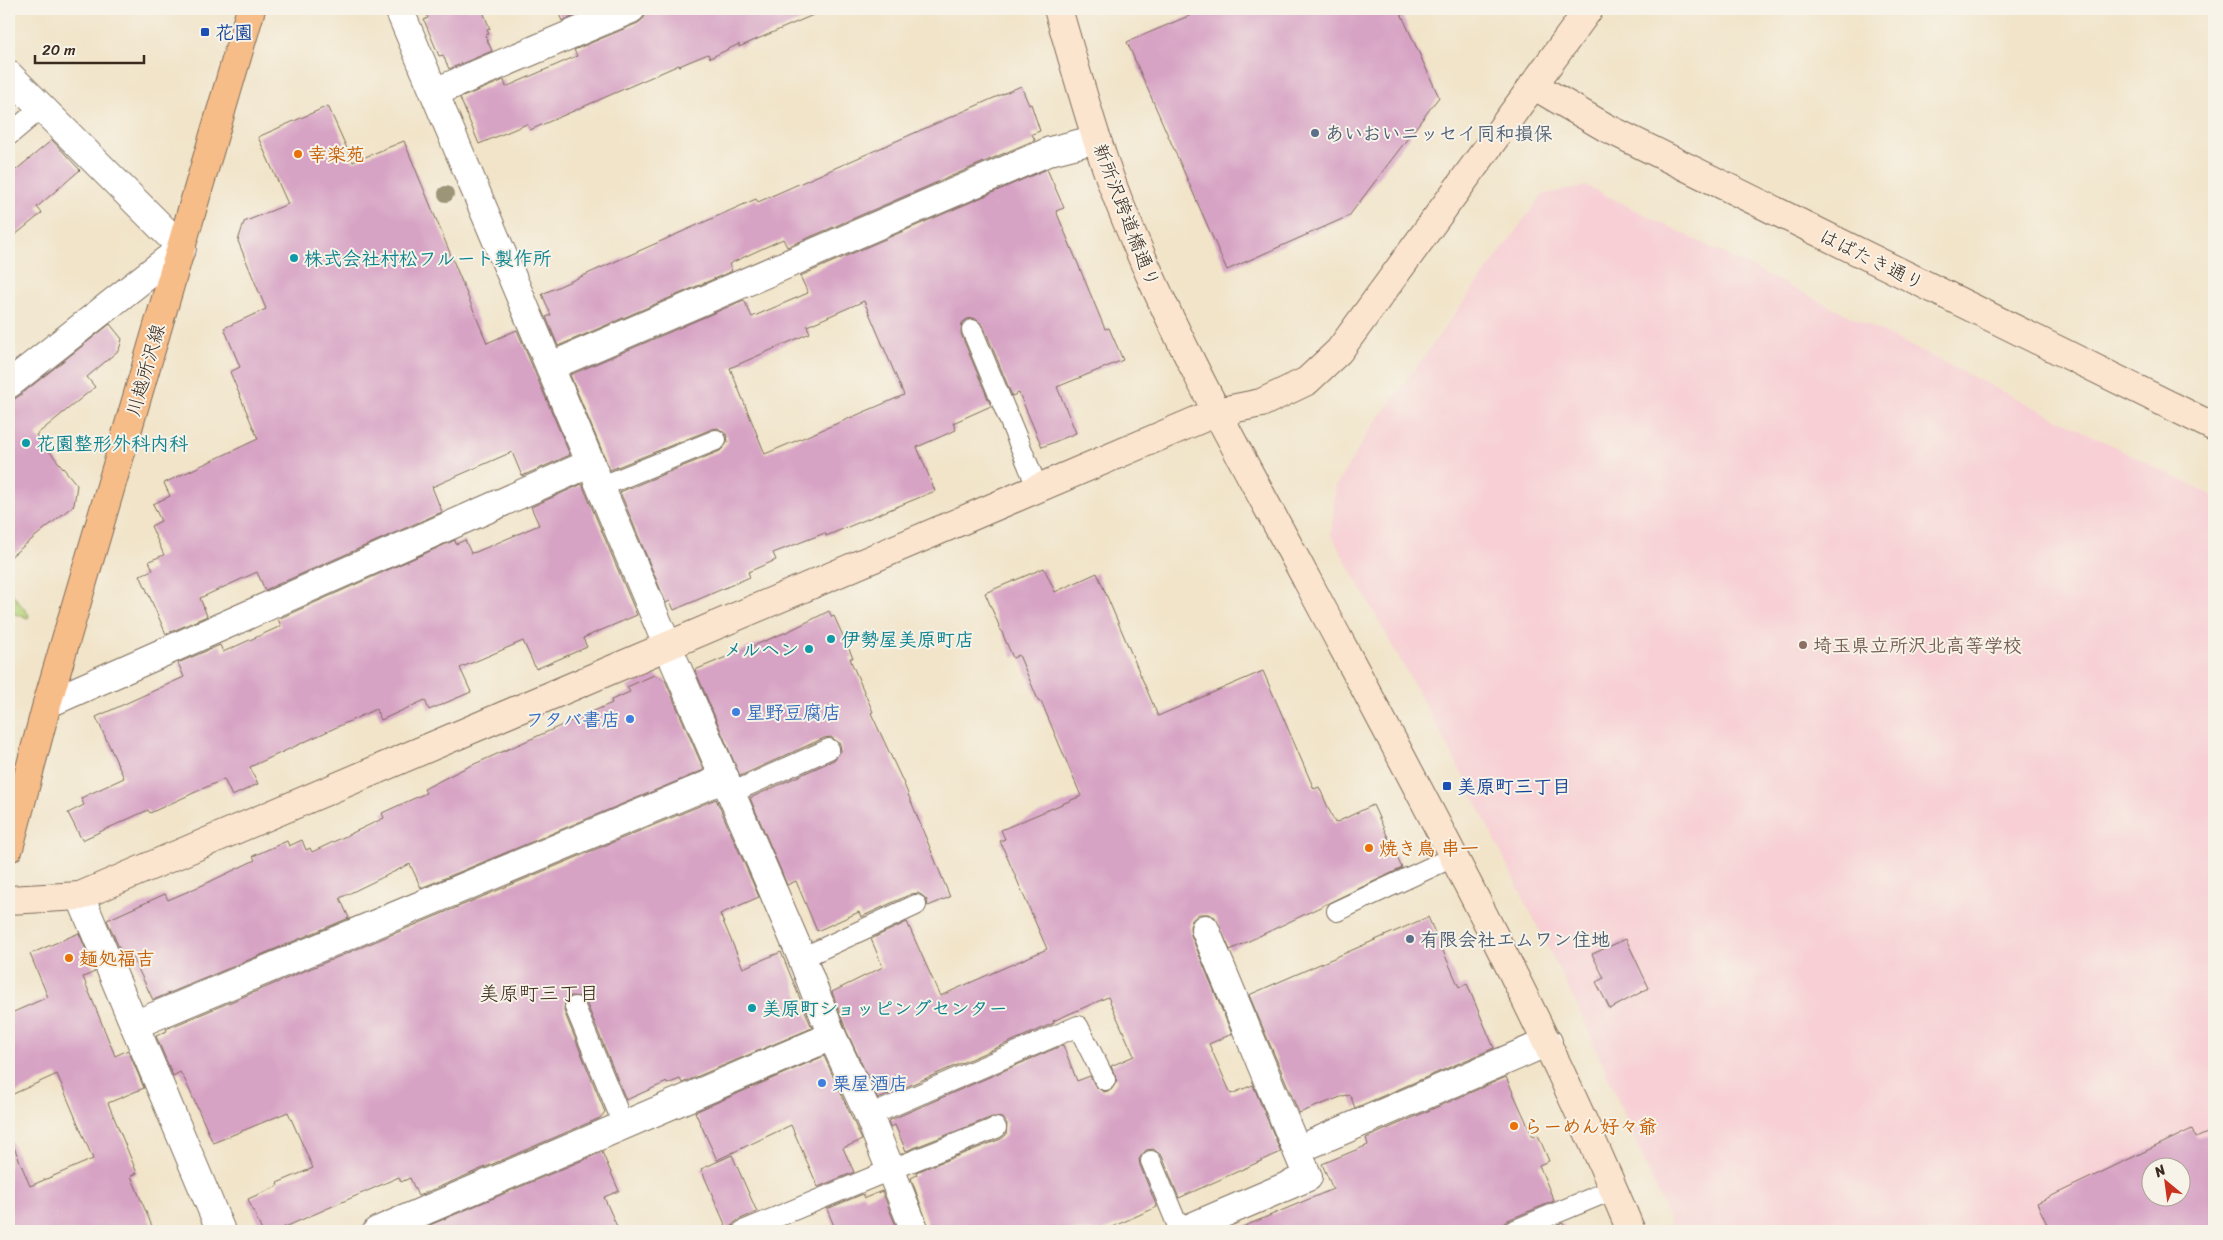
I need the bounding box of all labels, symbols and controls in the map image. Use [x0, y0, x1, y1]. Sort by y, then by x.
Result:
place label: 花園 [215, 16, 253, 49]
marker: 花園 [199, 26, 211, 38]
scale bar [35, 32, 144, 64]
text: 20 m [42, 37, 76, 63]
place label: あいおいニッセイ同和損保 [1325, 117, 1553, 150]
marker: あいおいニッセイ同和損保 [1309, 127, 1321, 139]
place label: 幸楽苑 [308, 138, 365, 171]
street label: 新所沢跨道橋通り [1084, 138, 1169, 292]
marker: 幸楽苑 [292, 148, 304, 160]
street label: はばたき通り [1813, 220, 1930, 299]
place label: 株式会社村松フルート製作所 [304, 242, 551, 275]
marker: 株式会社村松フルート製作所 [288, 252, 300, 264]
street label: 川越所沢線 [117, 320, 174, 420]
place label: 花園整形外科内科 [36, 427, 189, 460]
marker: 花園整形外科内科 [20, 437, 32, 449]
place label: 伊勢屋美原町店 [841, 623, 974, 656]
place label: 埼玉県立所沢北高等学校 [1813, 629, 2022, 662]
place label: メルヘン [723, 633, 799, 666]
marker: 伊勢屋美原町店 [825, 633, 837, 645]
marker: 埼玉県立所沢北高等学校 [1797, 639, 1809, 651]
marker: メルヘン [803, 643, 815, 655]
place label: 星野豆腐店 [746, 696, 841, 729]
place label: フタバ書店 [525, 703, 620, 736]
marker: 星野豆腐店 [730, 706, 742, 718]
marker: フタバ書店 [624, 713, 636, 725]
place label: 美原町三丁目 [1457, 770, 1571, 803]
marker: 美原町三丁目 [1441, 780, 1453, 792]
place label: 焼き鳥 串一 [1379, 832, 1479, 865]
marker: 焼き鳥 串一 [1363, 842, 1375, 854]
place label: 有限会社エムワン住地 [1420, 923, 1610, 956]
marker: 有限会社エムワン住地 [1404, 933, 1416, 945]
place label: 麺処福吉 [79, 942, 155, 975]
marker: 麺処福吉 [63, 952, 75, 964]
district label: 美原町三丁目 [479, 976, 599, 1011]
place label: 美原町ショッピングセンター [762, 992, 1007, 1025]
marker: 美原町ショッピングセンター [746, 1002, 758, 1014]
place label: 栗屋酒店 [832, 1067, 908, 1100]
marker: 栗屋酒店 [816, 1077, 828, 1089]
place label: らーめん好々爺 [1524, 1110, 1657, 1143]
marker: らーめん好々爺 [1508, 1120, 1520, 1132]
north arrow [2140, 1158, 2190, 1208]
text: N [2149, 1158, 2171, 1185]

